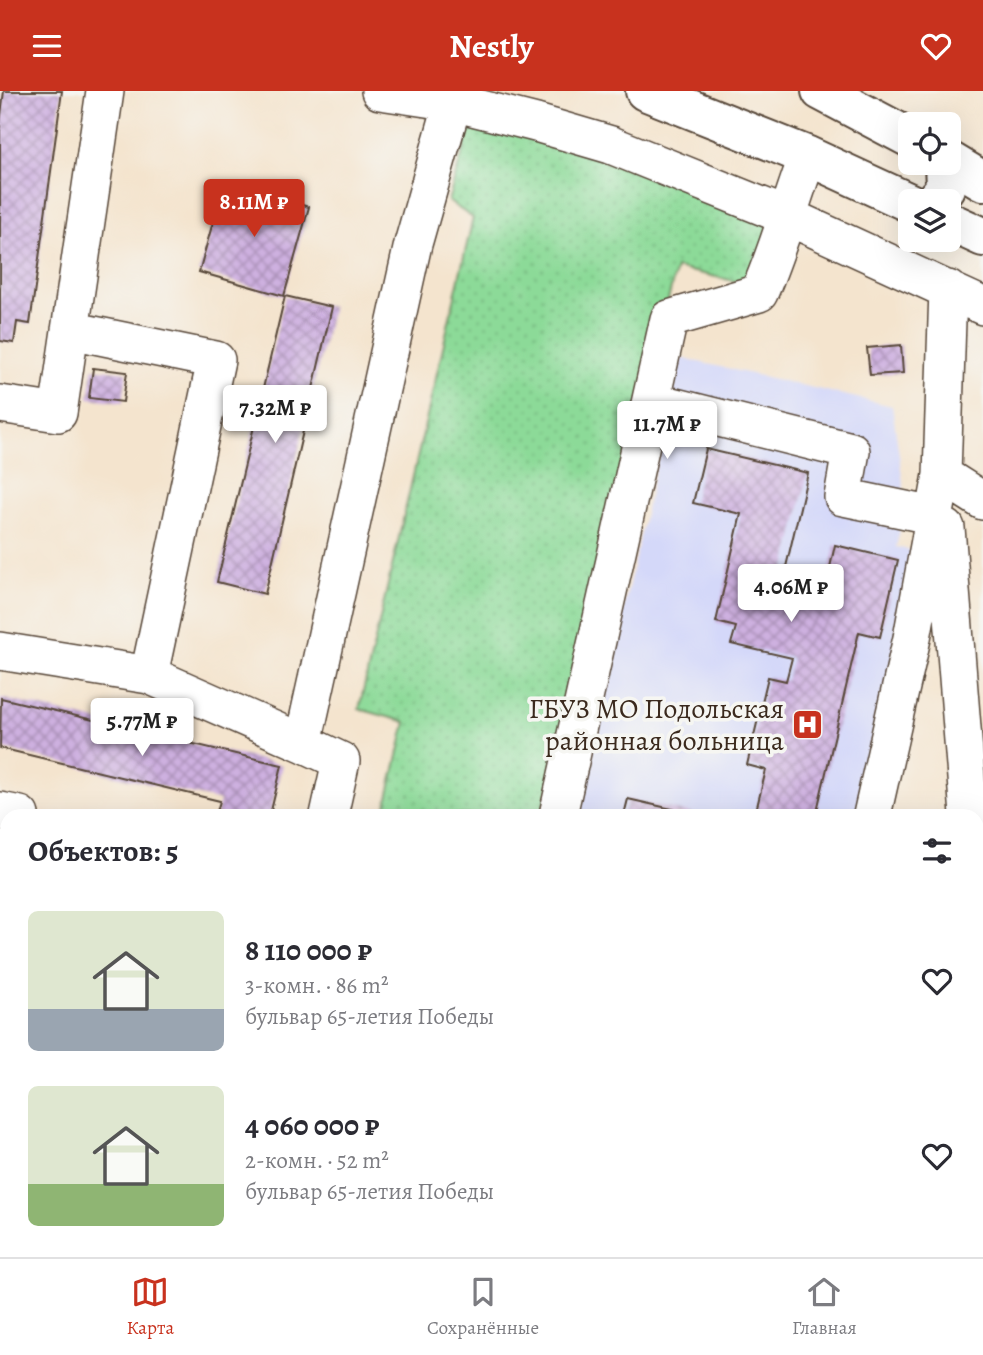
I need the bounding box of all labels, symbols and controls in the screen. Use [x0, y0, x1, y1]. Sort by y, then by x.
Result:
text: Nestly [449, 24, 534, 68]
icon: menu [28, 27, 66, 65]
icon: heart [917, 27, 955, 65]
map controls [898, 112, 961, 252]
button: locate [898, 112, 961, 175]
pin: 8.11M ₽ [189, 179, 319, 239]
text: 8.11M ₽ [220, 186, 288, 217]
button: layers [898, 189, 961, 252]
pin: 7.32M ₽ [210, 385, 340, 445]
text: 7.32M ₽ [239, 392, 311, 423]
pin: 11.7M ₽ [602, 401, 732, 461]
text: 11.7M ₽ [633, 408, 701, 439]
pin: 4.06M ₽ [726, 565, 856, 624]
text: 4.06M ₽ [754, 571, 828, 602]
place label: ГБУЗ МО Подольская районная больница [529, 690, 784, 760]
pin: 5.77M ₽ [77, 699, 207, 758]
text: 5.77M ₽ [107, 705, 177, 736]
hospital icon: ГБУЗ МО Подольская районная больница [790, 708, 824, 742]
text: Объектов: 5 [28, 831, 178, 871]
icon: filters [918, 832, 956, 870]
text: 8 110 000 ₽ [245, 930, 372, 970]
icon: home [84, 939, 168, 1023]
icon: heart [918, 962, 956, 1000]
text: 3-комн. · 86 m² [245, 970, 388, 1001]
text: бульвар 65-летия Победы [245, 1001, 494, 1032]
text: 4 060 000 ₽ [245, 1105, 379, 1145]
icon: home [84, 1114, 168, 1198]
icon: heart [918, 1137, 956, 1175]
text: 2-комн. · 52 m² [245, 1145, 389, 1176]
text: бульвар 65-летия Победы [245, 1176, 494, 1207]
tab: Карта [126, 1273, 174, 1341]
tab: Сохранённые [427, 1273, 539, 1341]
tab: Главная [792, 1273, 857, 1341]

